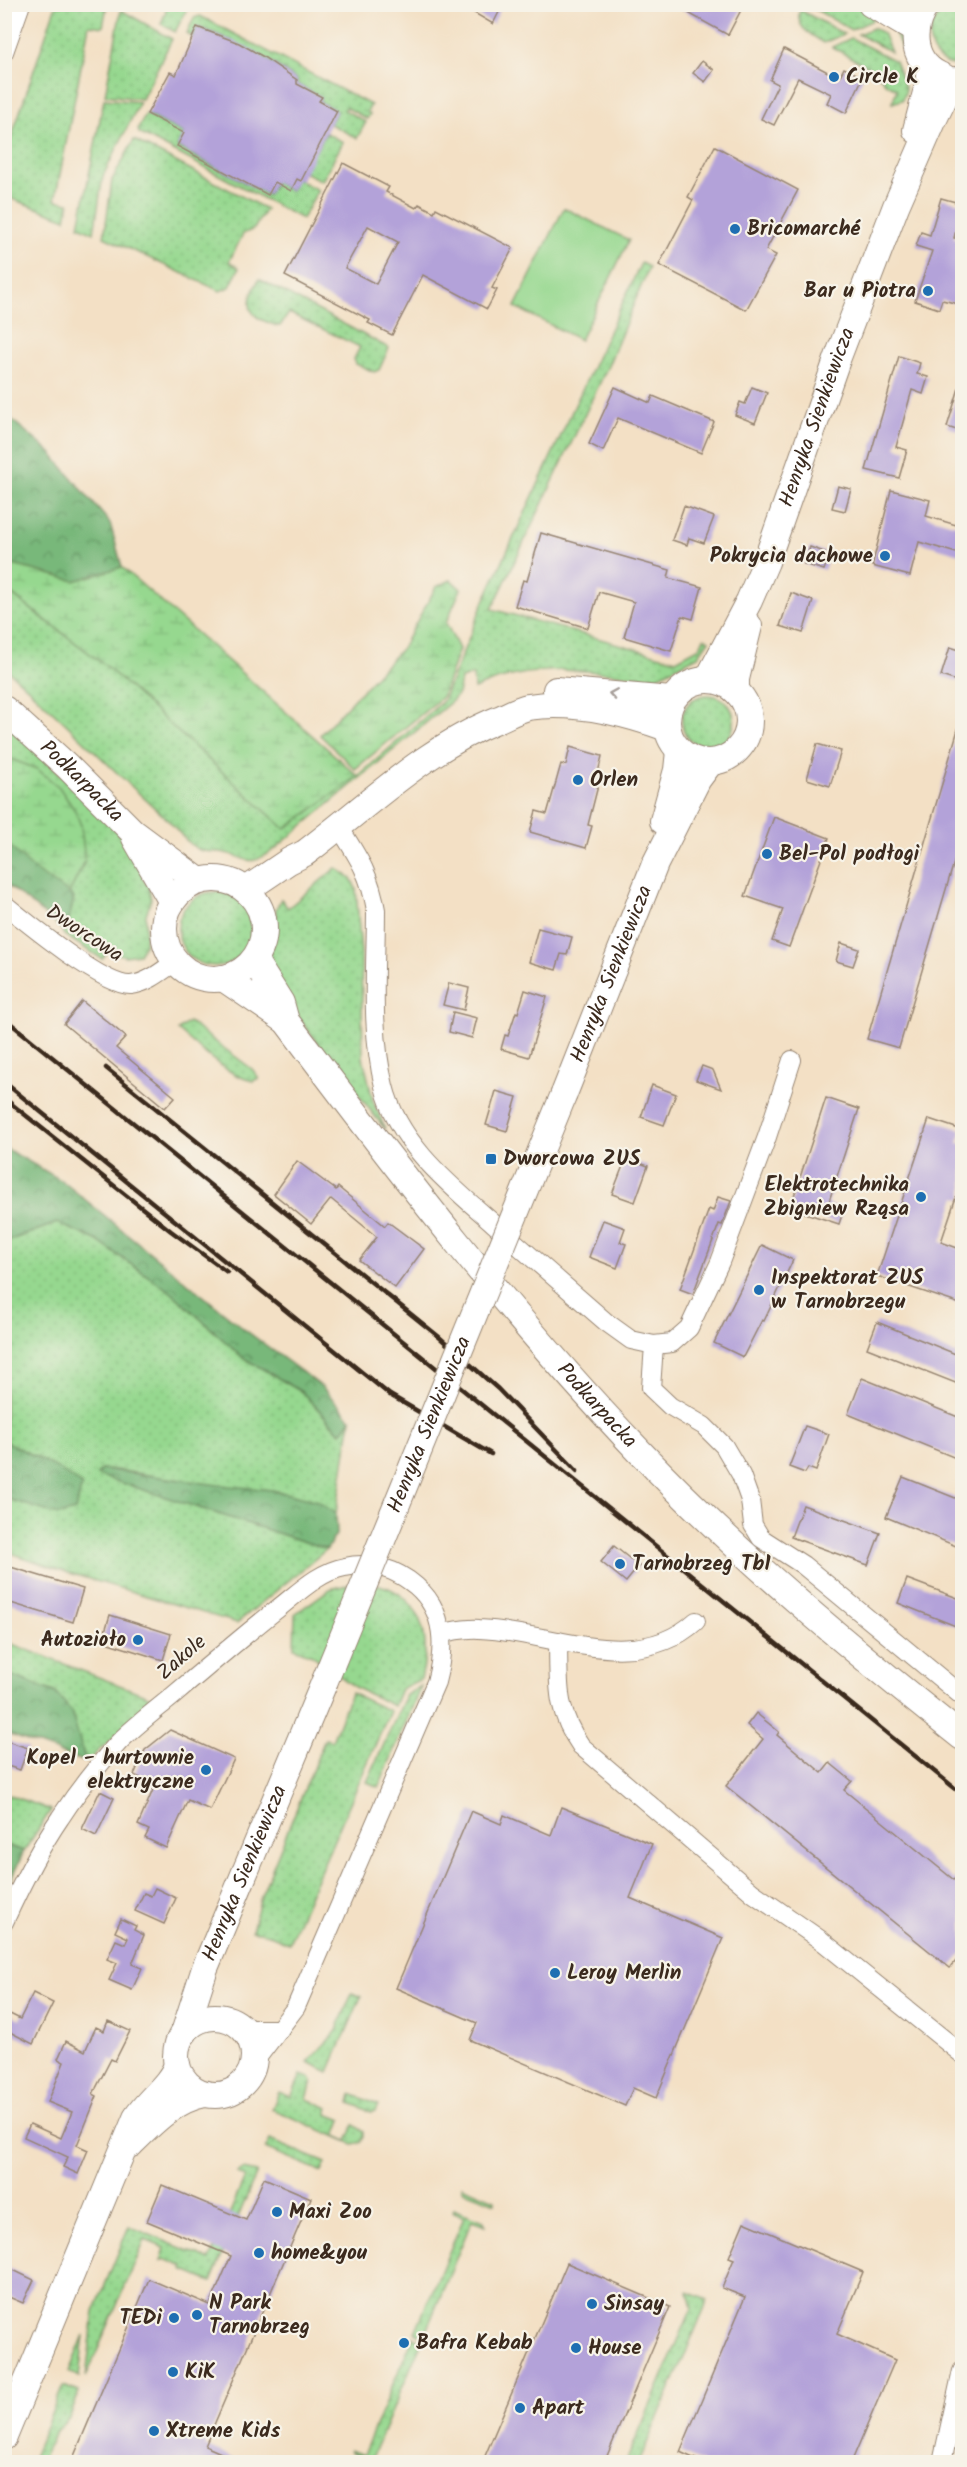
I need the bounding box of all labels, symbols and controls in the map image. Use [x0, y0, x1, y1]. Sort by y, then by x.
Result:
place label: Circle K [846, 61, 919, 94]
marker: Circle K [827, 70, 841, 84]
place label: Bricomarché [747, 213, 862, 246]
marker: Bricomarché [728, 222, 742, 236]
place label: Bar u Piotra [804, 275, 916, 308]
marker: Bar u Piotra [921, 284, 935, 298]
street label: Henryka Sienkiewicza [770, 323, 864, 512]
place label: Pokrycia dachowe [710, 540, 873, 573]
marker: Pokrycia dachowe [878, 549, 892, 563]
one-way arrow [609, 688, 619, 701]
street label: Podkarpacka [32, 732, 131, 830]
place label: Orlen [590, 764, 638, 797]
marker: Orlen [571, 773, 585, 787]
place label: Bel-Pol podłogi [779, 838, 920, 871]
marker: Bel-Pol podłogi [760, 847, 774, 861]
street label: Henryka Sienkiewicza [561, 880, 661, 1068]
street label: Dworcowa [39, 896, 129, 972]
place label: Dworcowa ZUS [503, 1143, 641, 1176]
marker: Dworcowa ZUS [484, 1152, 498, 1166]
place label: Elektrotechnika Zbigniew Rząsa [764, 1169, 909, 1226]
marker: Elektrotechnika Zbigniew Rząsa [914, 1190, 928, 1204]
place label: Inspektorat ZUS w Tarnobrzegu [771, 1262, 924, 1319]
marker: Inspektorat ZUS w Tarnobrzegu [752, 1283, 766, 1297]
street label: Henryka Sienkiewicza [378, 1331, 480, 1518]
street label: Podkarpacka [549, 1355, 645, 1456]
place label: Tarnobrzeg Tb1 [632, 1548, 771, 1581]
marker: Tarnobrzeg Tb1 [613, 1557, 627, 1571]
place label: Autozioło [41, 1624, 126, 1657]
street label: Zakole [150, 1627, 215, 1689]
marker: Autozioło [131, 1633, 145, 1647]
place label: Kopel - hurtownie elektryczne [26, 1742, 194, 1799]
marker: Kopel - hurtownie elektryczne [199, 1763, 213, 1777]
street label: Henryka Sienkiewicza [193, 1780, 296, 1967]
place label: Leroy Merlin [567, 1957, 681, 1990]
marker: Leroy Merlin [548, 1966, 562, 1980]
place label: Maxi Zoo [289, 2196, 372, 2229]
marker: Maxi Zoo [270, 2205, 284, 2219]
place label: home&you [271, 2237, 368, 2270]
marker: home&you [252, 2246, 266, 2260]
place label: N Park Tarnobrzeg [209, 2287, 310, 2344]
place label: Sinsay [604, 2288, 664, 2321]
marker: Sinsay [585, 2297, 599, 2311]
place label: TEDi [120, 2302, 163, 2335]
marker: N Park Tarnobrzeg [190, 2308, 204, 2322]
marker: TEDi [167, 2311, 181, 2325]
place label: Bafra Kebab [416, 2327, 533, 2360]
place label: House [588, 2332, 642, 2365]
marker: Bafra Kebab [397, 2336, 411, 2350]
marker: House [569, 2341, 583, 2355]
place label: KiK [185, 2356, 216, 2389]
marker: KiK [166, 2365, 180, 2379]
place label: Apart [532, 2392, 585, 2425]
marker: Apart [513, 2401, 527, 2415]
place label: Xtreme Kids [165, 2415, 281, 2448]
marker: Xtreme Kids [147, 2424, 161, 2438]

